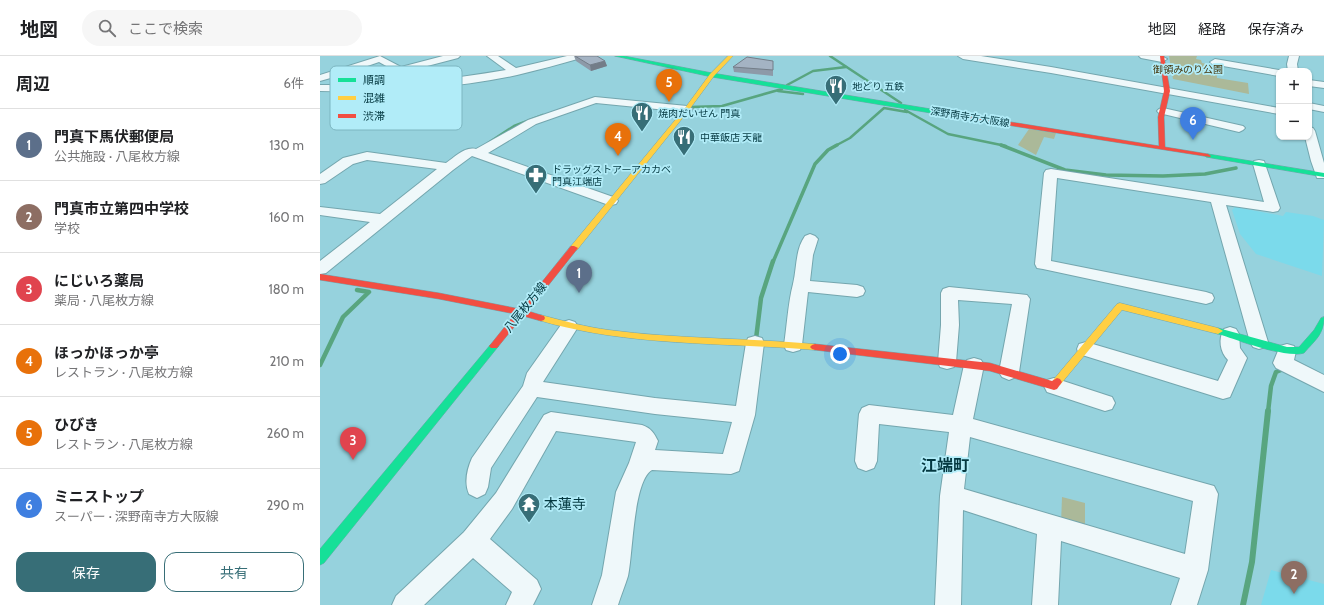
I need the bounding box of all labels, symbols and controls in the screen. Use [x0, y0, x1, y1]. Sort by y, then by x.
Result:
search box [82, 10, 362, 46]
icon: search [96, 17, 118, 39]
text: 地図 [20, 18, 58, 41]
text: ここで検索 [128, 20, 203, 38]
text: 地図 [1148, 20, 1176, 38]
text: 経路 [1198, 20, 1226, 38]
text: 保存済み [1248, 20, 1304, 38]
park label: 御領みのり公園 [1153, 63, 1223, 76]
legend [330, 66, 462, 130]
map controls [1276, 68, 1312, 140]
button: + [1276, 68, 1312, 104]
pin: 5 [656, 69, 682, 102]
text: 順調 [363, 73, 385, 87]
restaurant icon: 地どり 五鉄 [823, 73, 849, 106]
text: 周辺 [16, 74, 50, 94]
text: 6件 [284, 75, 304, 91]
place label: 地どり 五鉄 [852, 80, 904, 93]
text: 混雑 [363, 91, 385, 105]
restaurant icon: 焼肉だいせん 門真 [629, 100, 655, 133]
street label: 深野南寺方大阪線 [929, 104, 1011, 130]
button: − [1276, 104, 1312, 140]
place label: 焼肉だいせん 門真 [658, 107, 740, 120]
pin: 6 [1180, 107, 1206, 140]
text: 渋滞 [363, 109, 385, 123]
pin: 4 [605, 123, 631, 156]
restaurant icon: 中華飯店 天龍 [671, 124, 697, 157]
text: 門真下馬伏郵便局 [54, 128, 174, 146]
place label: 中華飯店 天龍 [700, 131, 762, 144]
text: 1 [27, 137, 31, 153]
text: 130 m [269, 137, 304, 153]
text: 公共施設 · 八尾枚方線 [54, 148, 180, 164]
pharmacy icon: ドラッグストアーアカカベ 門真江端店 [523, 162, 549, 195]
place label: ドラッグストアーアカカベ 門真江端店 [552, 163, 671, 188]
text: 門真市立第四中学校 [54, 200, 189, 218]
text: 2 [26, 209, 32, 225]
text: 160 m [269, 209, 304, 225]
text: 学校 [54, 220, 80, 236]
pin: 1 [566, 260, 592, 293]
text: にじいろ薬局 [54, 272, 144, 290]
street label: 八尾枚方線 [500, 279, 550, 335]
text: 3 [25, 281, 33, 297]
text: 180 m [268, 281, 304, 297]
text: 薬局 · 八尾枚方線 [54, 292, 154, 308]
text: ほっかほっか亭 [54, 344, 159, 362]
your location [830, 344, 850, 364]
text: 4 [25, 353, 33, 369]
text: 210 m [270, 353, 304, 369]
text: レストラン · 八尾枚方線 [54, 364, 193, 380]
text: ひびき [54, 416, 99, 434]
text: 5 [26, 425, 32, 441]
text: 260 m [266, 425, 304, 441]
pin: 3 [340, 427, 366, 460]
text: レストラン · 八尾枚方線 [54, 436, 193, 452]
district label: 江端町 [921, 456, 969, 475]
text: ミニストップ [54, 488, 144, 506]
temple icon: 本蓮寺 [516, 491, 542, 524]
place label: 本蓮寺 [544, 495, 586, 513]
text: 6 [25, 497, 33, 513]
text: 290 m [266, 497, 304, 513]
text: スーパー · 深野南寺方大阪線 [54, 508, 219, 524]
button: 保存 [16, 552, 156, 592]
button: 共有 [164, 552, 304, 592]
pin: 2 [1281, 561, 1307, 594]

